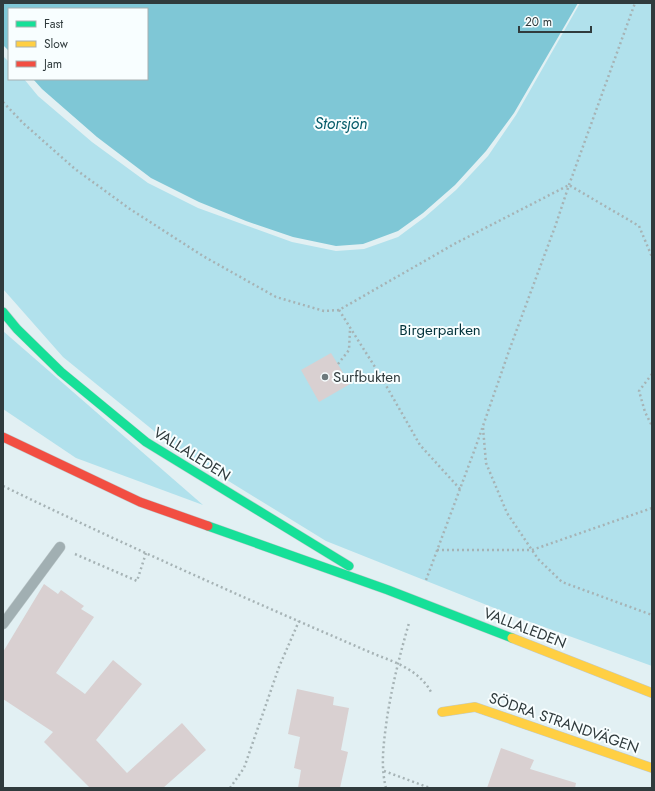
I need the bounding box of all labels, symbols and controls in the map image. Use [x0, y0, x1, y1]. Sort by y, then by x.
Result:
legend [8, 8, 148, 80]
scale bar [519, 8, 591, 34]
text: 20 m [525, 13, 552, 31]
text: Fast [44, 15, 63, 33]
text: Slow [44, 35, 69, 53]
text: Jam [42, 55, 62, 73]
water label: Storsjön [315, 112, 367, 135]
park label: Birgerparken [399, 319, 481, 341]
place label: Surfbukten [333, 366, 401, 388]
marker: Surfbukten [320, 372, 330, 382]
street label: VALLALEDEN [149, 422, 235, 486]
street label: VALLALEDEN [480, 602, 570, 654]
street label: SÖDRA STRANDVÄGEN [486, 687, 642, 759]

